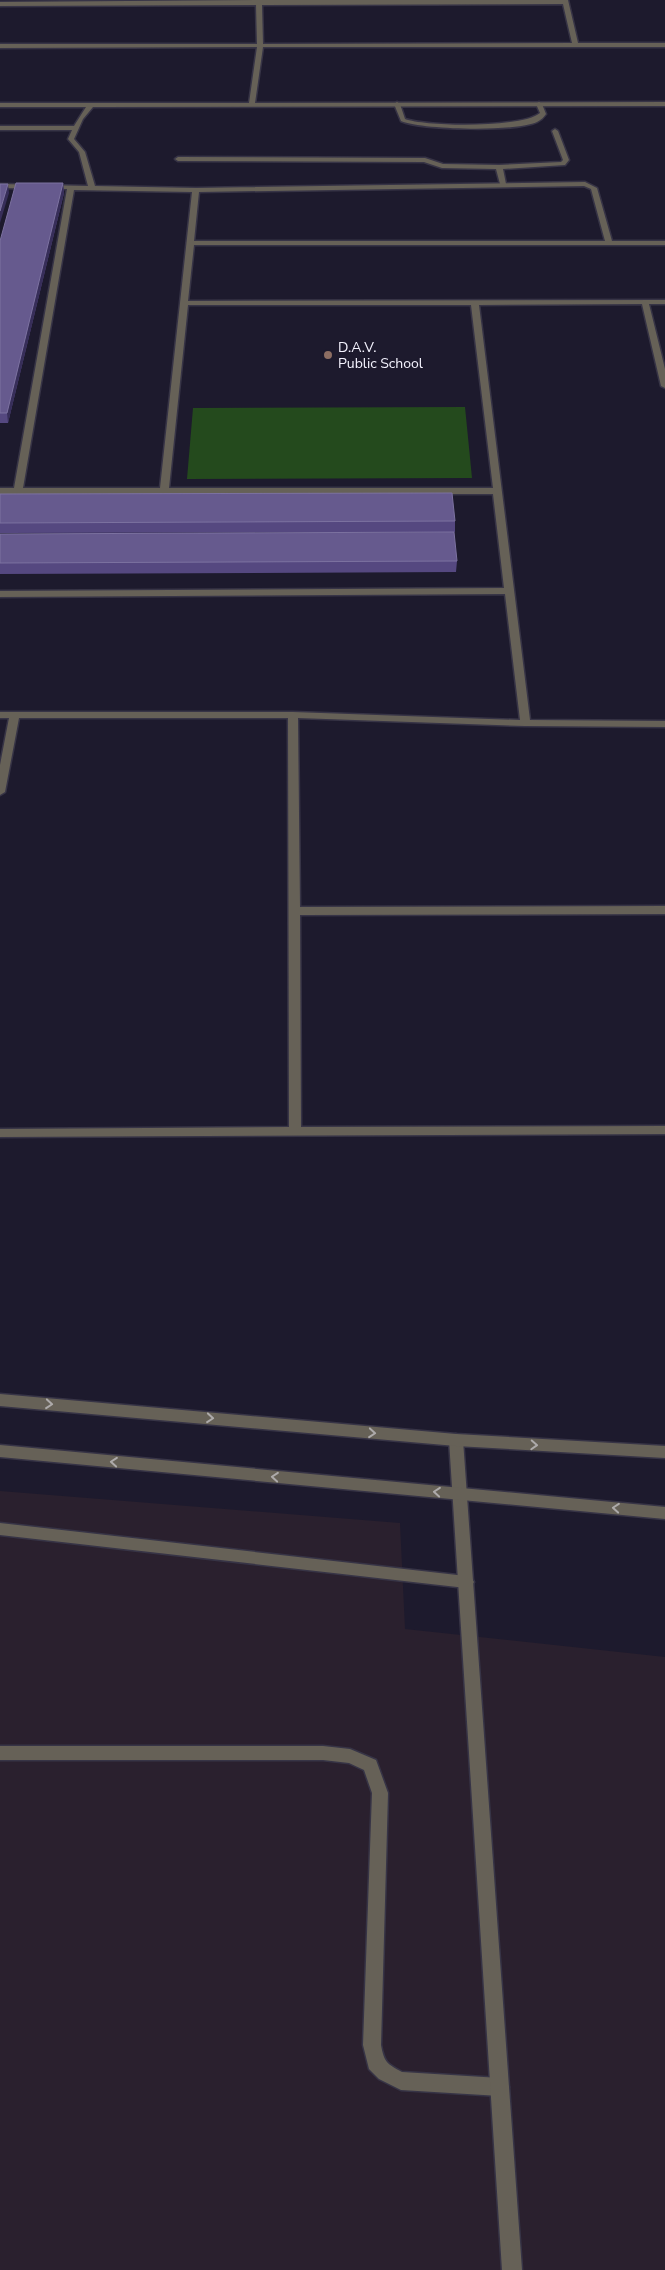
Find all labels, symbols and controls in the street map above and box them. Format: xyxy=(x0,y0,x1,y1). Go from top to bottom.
place label: D.A.V. Public School xyxy=(338,338,424,373)
marker: D.A.V. Public School xyxy=(322,349,334,361)
one-way arrow xyxy=(45,1398,53,1409)
one-way arrow xyxy=(207,1413,215,1424)
one-way arrow xyxy=(369,1427,377,1438)
one-way arrow xyxy=(531,1439,539,1450)
one-way arrow xyxy=(109,1457,117,1468)
one-way arrow xyxy=(271,1472,279,1483)
one-way arrow xyxy=(433,1487,441,1498)
one-way arrow xyxy=(612,1503,620,1514)

